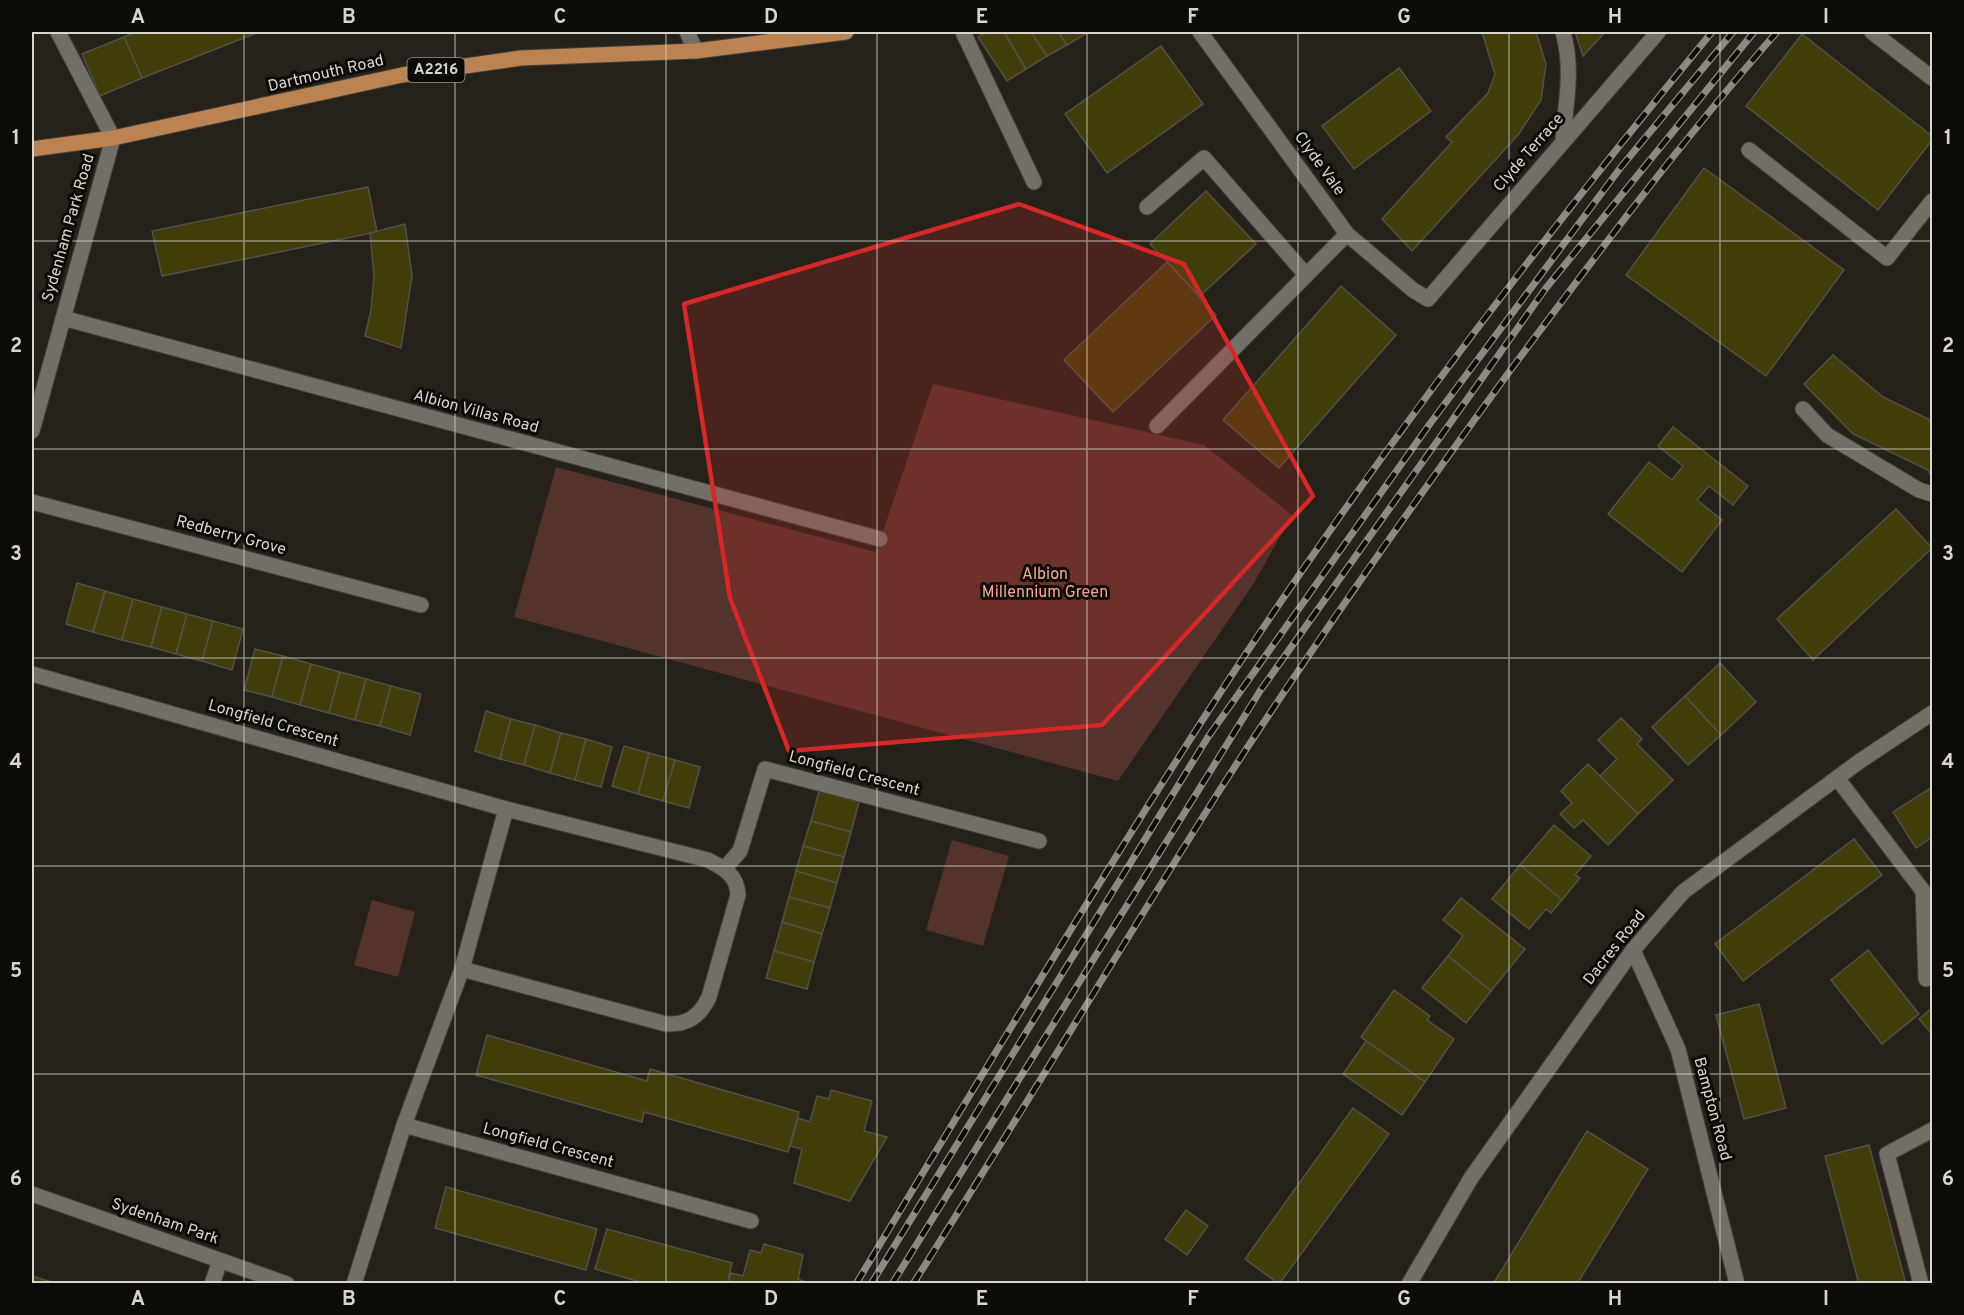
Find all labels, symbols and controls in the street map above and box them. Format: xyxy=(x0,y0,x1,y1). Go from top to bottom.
text: A xyxy=(131,5,145,31)
text: B xyxy=(342,5,356,31)
text: C xyxy=(554,5,566,31)
text: D xyxy=(764,5,778,31)
text: E xyxy=(976,5,988,31)
text: F xyxy=(1187,5,1199,31)
text: G xyxy=(1397,5,1411,31)
text: H xyxy=(1608,5,1622,31)
text: I xyxy=(1823,5,1829,31)
street label: Dartmouth Road xyxy=(266,51,386,97)
road number: A2216 xyxy=(408,58,464,82)
street label: Clyde Terrace xyxy=(1489,110,1569,196)
text: 1 xyxy=(12,126,20,152)
text: 1 xyxy=(1944,126,1952,152)
street label: Clyde Vale xyxy=(1289,128,1349,200)
street label: Sydenham Park Road xyxy=(38,152,100,304)
text: 2 xyxy=(10,334,22,360)
text: 2 xyxy=(1942,334,1954,360)
street label: Albion Villas Road xyxy=(411,386,541,438)
street label: Redberry Grove xyxy=(174,512,288,560)
text: 3 xyxy=(10,542,22,568)
text: 3 xyxy=(1942,542,1954,568)
park label: Albion Millennium Green xyxy=(982,565,1108,603)
street label: Longfield Crescent xyxy=(206,696,340,752)
street label: Longfield Crescent xyxy=(786,747,922,801)
text: 4 xyxy=(10,750,22,776)
text: 4 xyxy=(1942,750,1954,776)
street label: Dacres Road xyxy=(1579,906,1651,990)
text: 5 xyxy=(10,959,22,985)
text: 5 xyxy=(1942,959,1954,985)
street label: Bampton Road xyxy=(1689,1055,1735,1163)
street label: Longfield Crescent xyxy=(480,1119,616,1173)
text: 6 xyxy=(10,1167,22,1193)
text: 6 xyxy=(1942,1167,1954,1193)
street label: Sydenham Park xyxy=(109,1194,221,1250)
text: A xyxy=(131,1287,145,1313)
text: B xyxy=(342,1287,356,1313)
text: C xyxy=(554,1287,566,1313)
text: D xyxy=(764,1287,778,1313)
text: E xyxy=(976,1287,988,1313)
text: F xyxy=(1187,1287,1199,1313)
text: G xyxy=(1397,1287,1411,1313)
text: H xyxy=(1608,1287,1622,1313)
text: I xyxy=(1823,1287,1829,1313)

